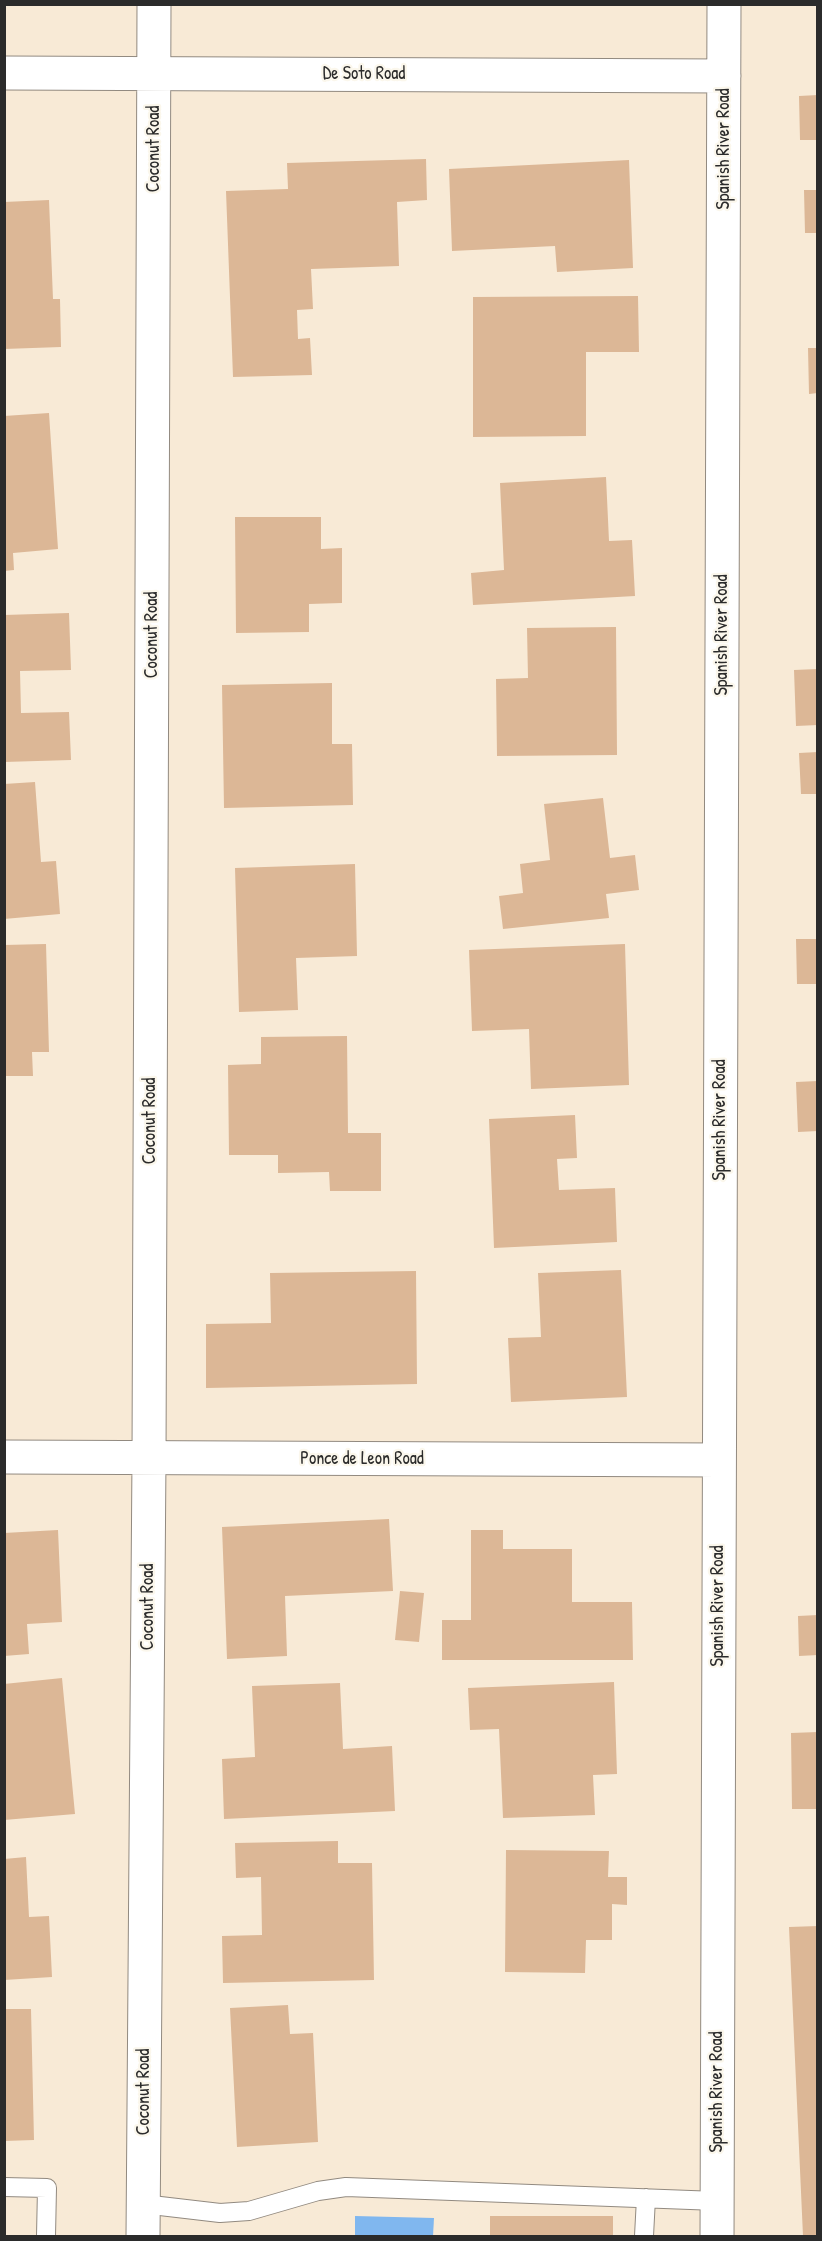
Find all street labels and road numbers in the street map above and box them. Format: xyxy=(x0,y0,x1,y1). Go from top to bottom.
street label: De Soto Road xyxy=(323,63,405,85)
street label: Spanish River Road xyxy=(713,89,735,209)
street label: Coconut Road xyxy=(143,106,165,192)
street label: Spanish River Road xyxy=(711,575,733,695)
street label: Coconut Road xyxy=(141,592,163,678)
street label: Spanish River Road xyxy=(709,1060,731,1180)
street label: Coconut Road xyxy=(139,1078,161,1164)
street label: Ponce de Leon Road xyxy=(300,1448,424,1470)
street label: Spanish River Road xyxy=(707,1546,729,1666)
street label: Coconut Road xyxy=(137,1564,159,1650)
street label: Spanish River Road xyxy=(706,2032,728,2152)
street label: Coconut Road xyxy=(133,2049,155,2135)

